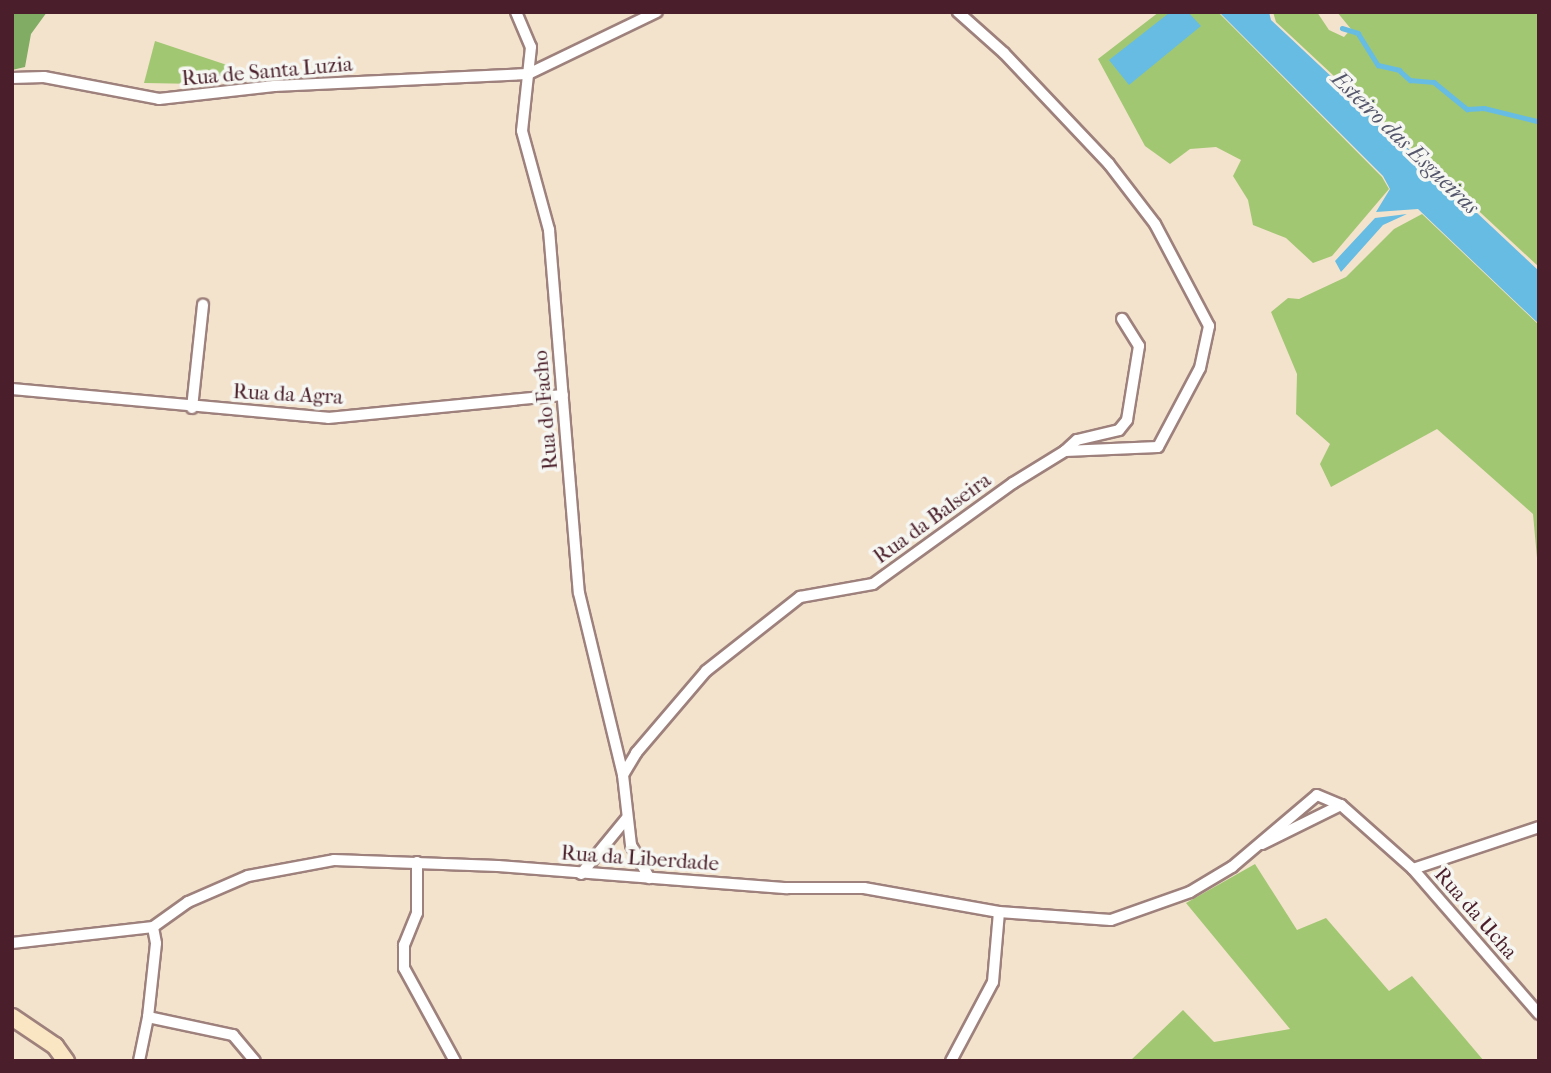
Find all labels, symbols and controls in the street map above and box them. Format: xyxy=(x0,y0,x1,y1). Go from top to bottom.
street label: Rua de Santa Luzia xyxy=(181,51,353,91)
water label: Esteiro das Esgueiras xyxy=(1325,65,1485,221)
street label: Rua do Facho xyxy=(527,349,563,471)
street label: Rua da Agra xyxy=(232,379,344,409)
street label: Rua da Balseira xyxy=(868,467,996,569)
street label: Rua da Liberdade xyxy=(560,840,720,876)
street label: Rua da Ucha xyxy=(1429,862,1523,964)

